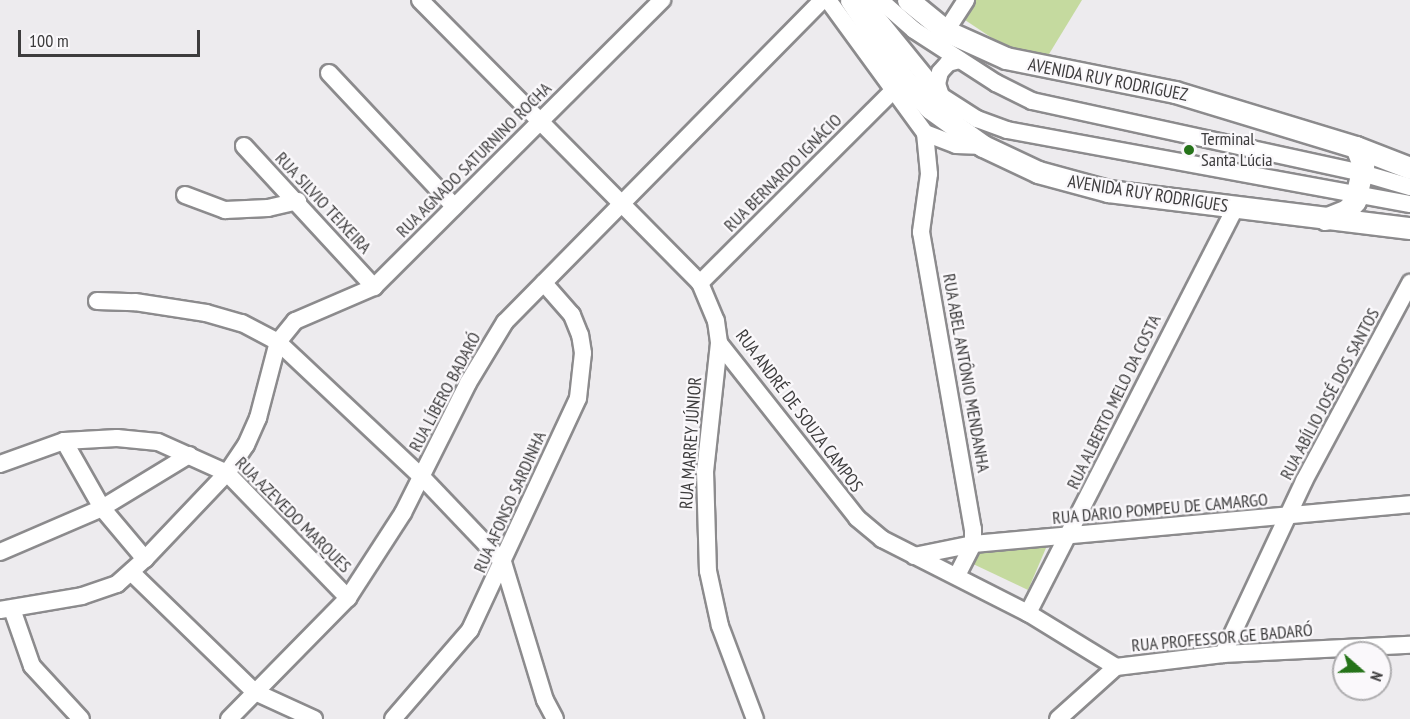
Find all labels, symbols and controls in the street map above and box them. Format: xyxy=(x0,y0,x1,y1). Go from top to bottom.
scale bar xyxy=(21,18,202,56)
text: 100 m xyxy=(29,29,69,52)
street label: AVENIDA RUY RODRIGUEZ xyxy=(1026,54,1190,106)
street label: RUA AGNADO SATURNINO ROCHA xyxy=(392,78,556,242)
street label: RUA BERNARDO IGNÁCIO xyxy=(719,109,847,237)
place label: Terminal Santa Lúcia xyxy=(1201,129,1273,172)
marker: Terminal Santa Lúcia xyxy=(1182,143,1196,157)
street label: RUA SILVIO TEIXEIRA xyxy=(270,147,376,259)
street label: AVENIDA RUY RODRIGUES xyxy=(1066,171,1230,217)
street label: RUA ABEL ANTÔNIO MENDANHA xyxy=(938,271,994,475)
street label: RUA ABÍLIO JOSÉ DOS SANTOS xyxy=(1275,304,1385,484)
street label: RUA ALBERTO MELO DA COSTA xyxy=(1062,310,1166,494)
street label: RUA ANDRÉ DE SOUZA CAMPOS xyxy=(730,325,868,497)
street label: RUA LÍBERO BADARÓ xyxy=(404,328,486,456)
street label: RUA MARREY JÚNIOR xyxy=(676,376,706,510)
street label: RUA AFONSO SARDINHA xyxy=(469,427,551,577)
street label: RUA AZEVEDO MARQUES xyxy=(230,452,356,578)
street label: RUA DARIO POMPEU DE CAMARGO xyxy=(1051,489,1269,529)
street label: RUA PROFESSOR GE BADARÓ xyxy=(1130,619,1314,657)
north arrow xyxy=(1332,641,1392,701)
text: N xyxy=(1366,669,1388,684)

